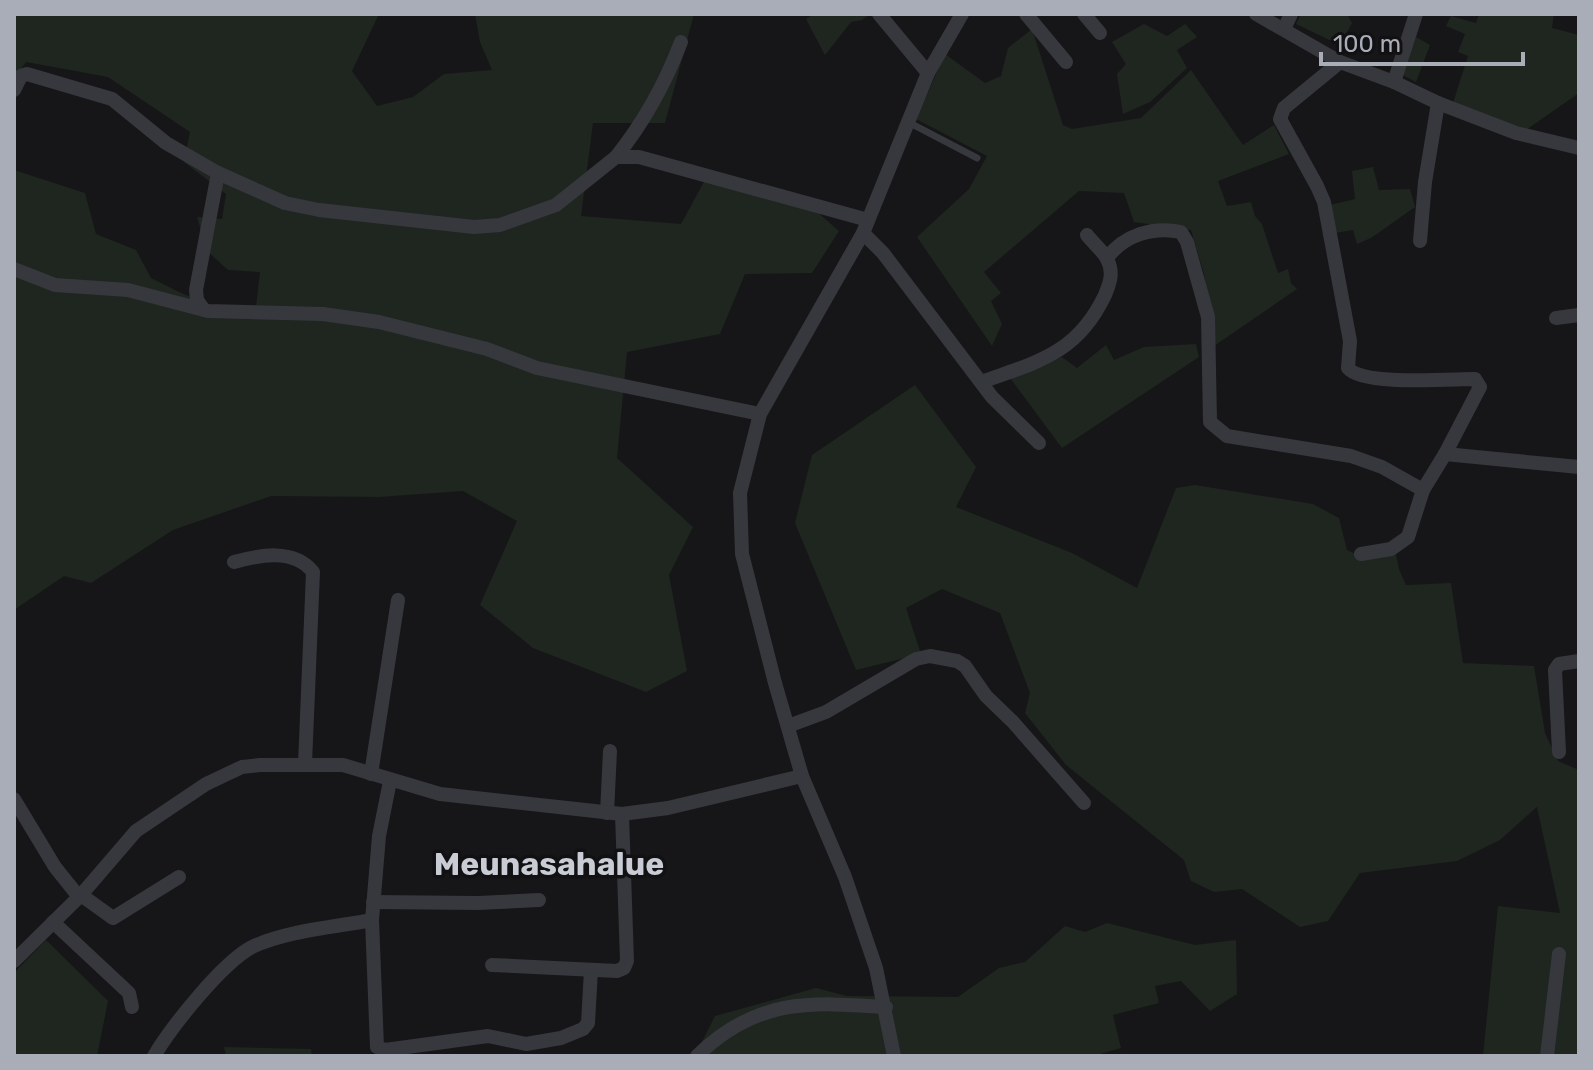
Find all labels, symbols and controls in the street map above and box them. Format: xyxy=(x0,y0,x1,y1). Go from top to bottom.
scale bar xyxy=(1321,16,1523,66)
text: 100 m xyxy=(1333,30,1401,58)
district label: Meunasahalue xyxy=(434,845,664,883)

